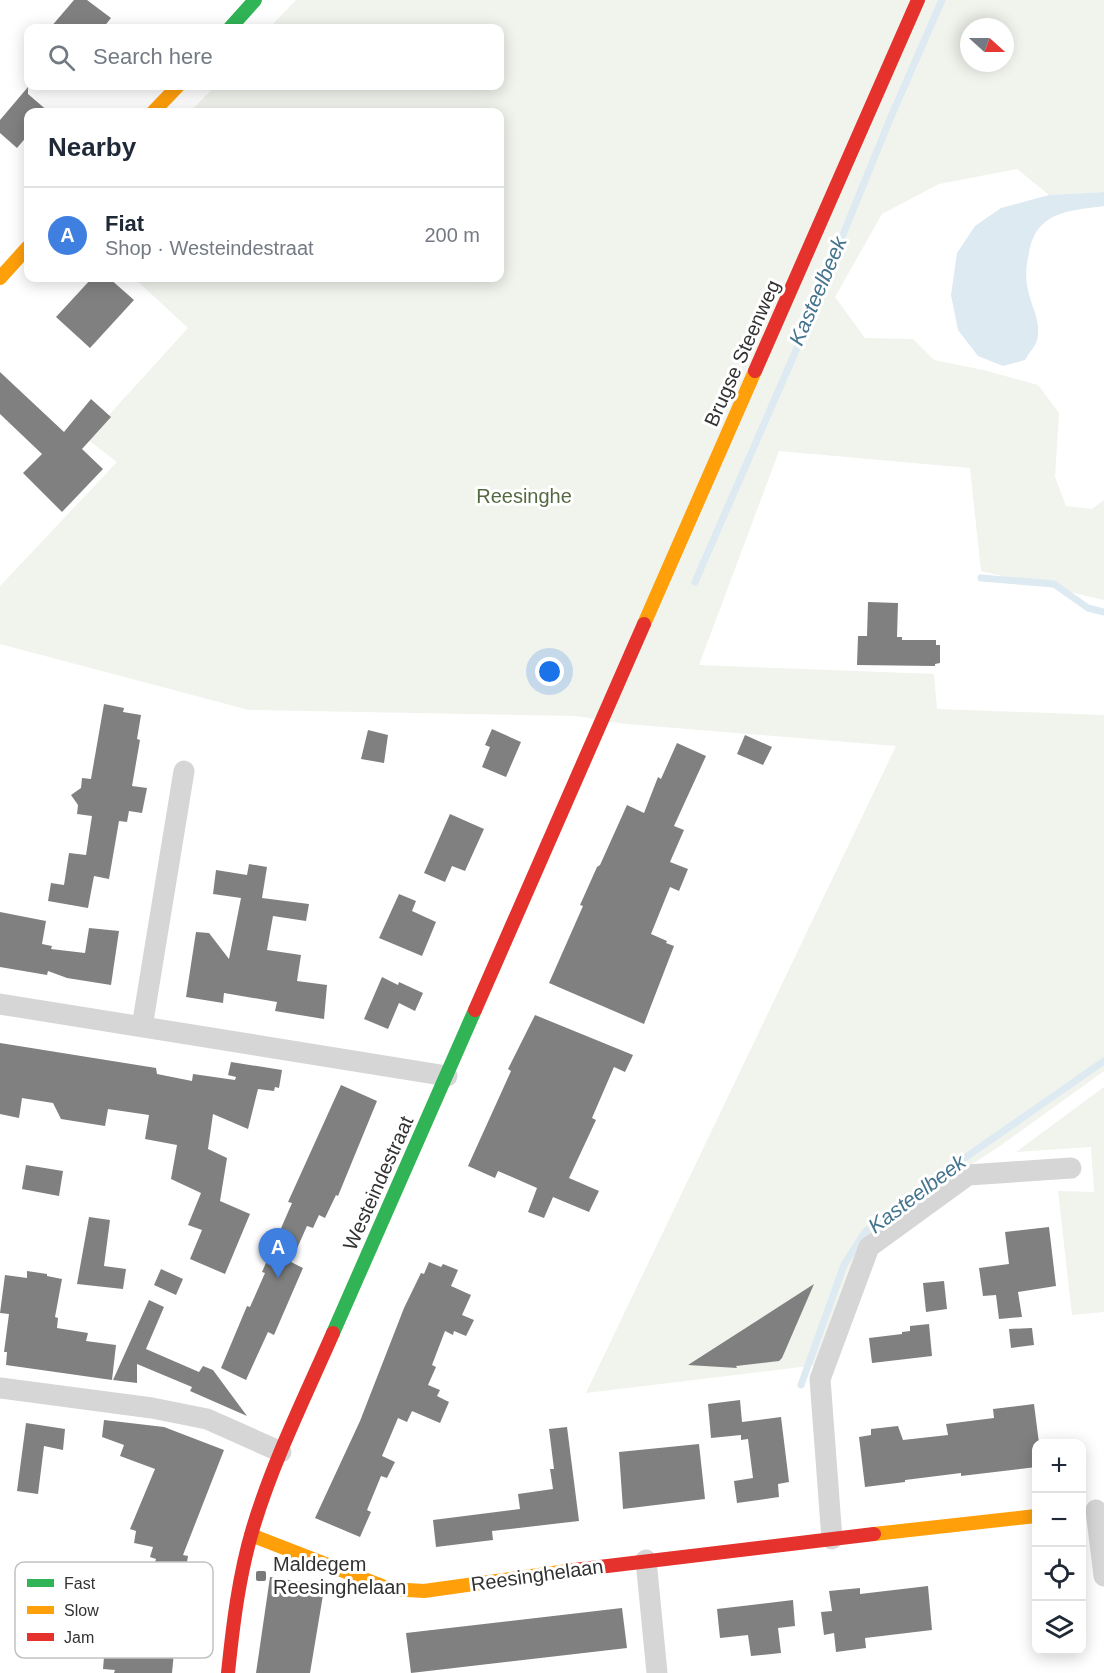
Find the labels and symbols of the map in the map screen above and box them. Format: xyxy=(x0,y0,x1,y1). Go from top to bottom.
north arrow xyxy=(960,18,1014,72)
water label: Kasteelbeek xyxy=(784,232,851,349)
street label: Brugse Steenweg xyxy=(700,276,784,430)
park label: Reesinghe xyxy=(476,485,572,507)
your location xyxy=(535,657,564,686)
street label: Westeindestraat xyxy=(339,1112,418,1253)
water label: Kasteelbeek xyxy=(864,1149,971,1238)
pin: A xyxy=(258,1228,298,1278)
place label: Maldegem Reesinghelaan xyxy=(273,1553,406,1598)
street label: Reesinghelaan xyxy=(469,1555,605,1595)
legend xyxy=(15,1562,213,1658)
marker: Maldegem Reesinghelaan xyxy=(254,1569,268,1583)
text: Fast xyxy=(64,1575,96,1592)
text: Slow xyxy=(64,1602,99,1619)
text: Jam xyxy=(64,1629,94,1646)

